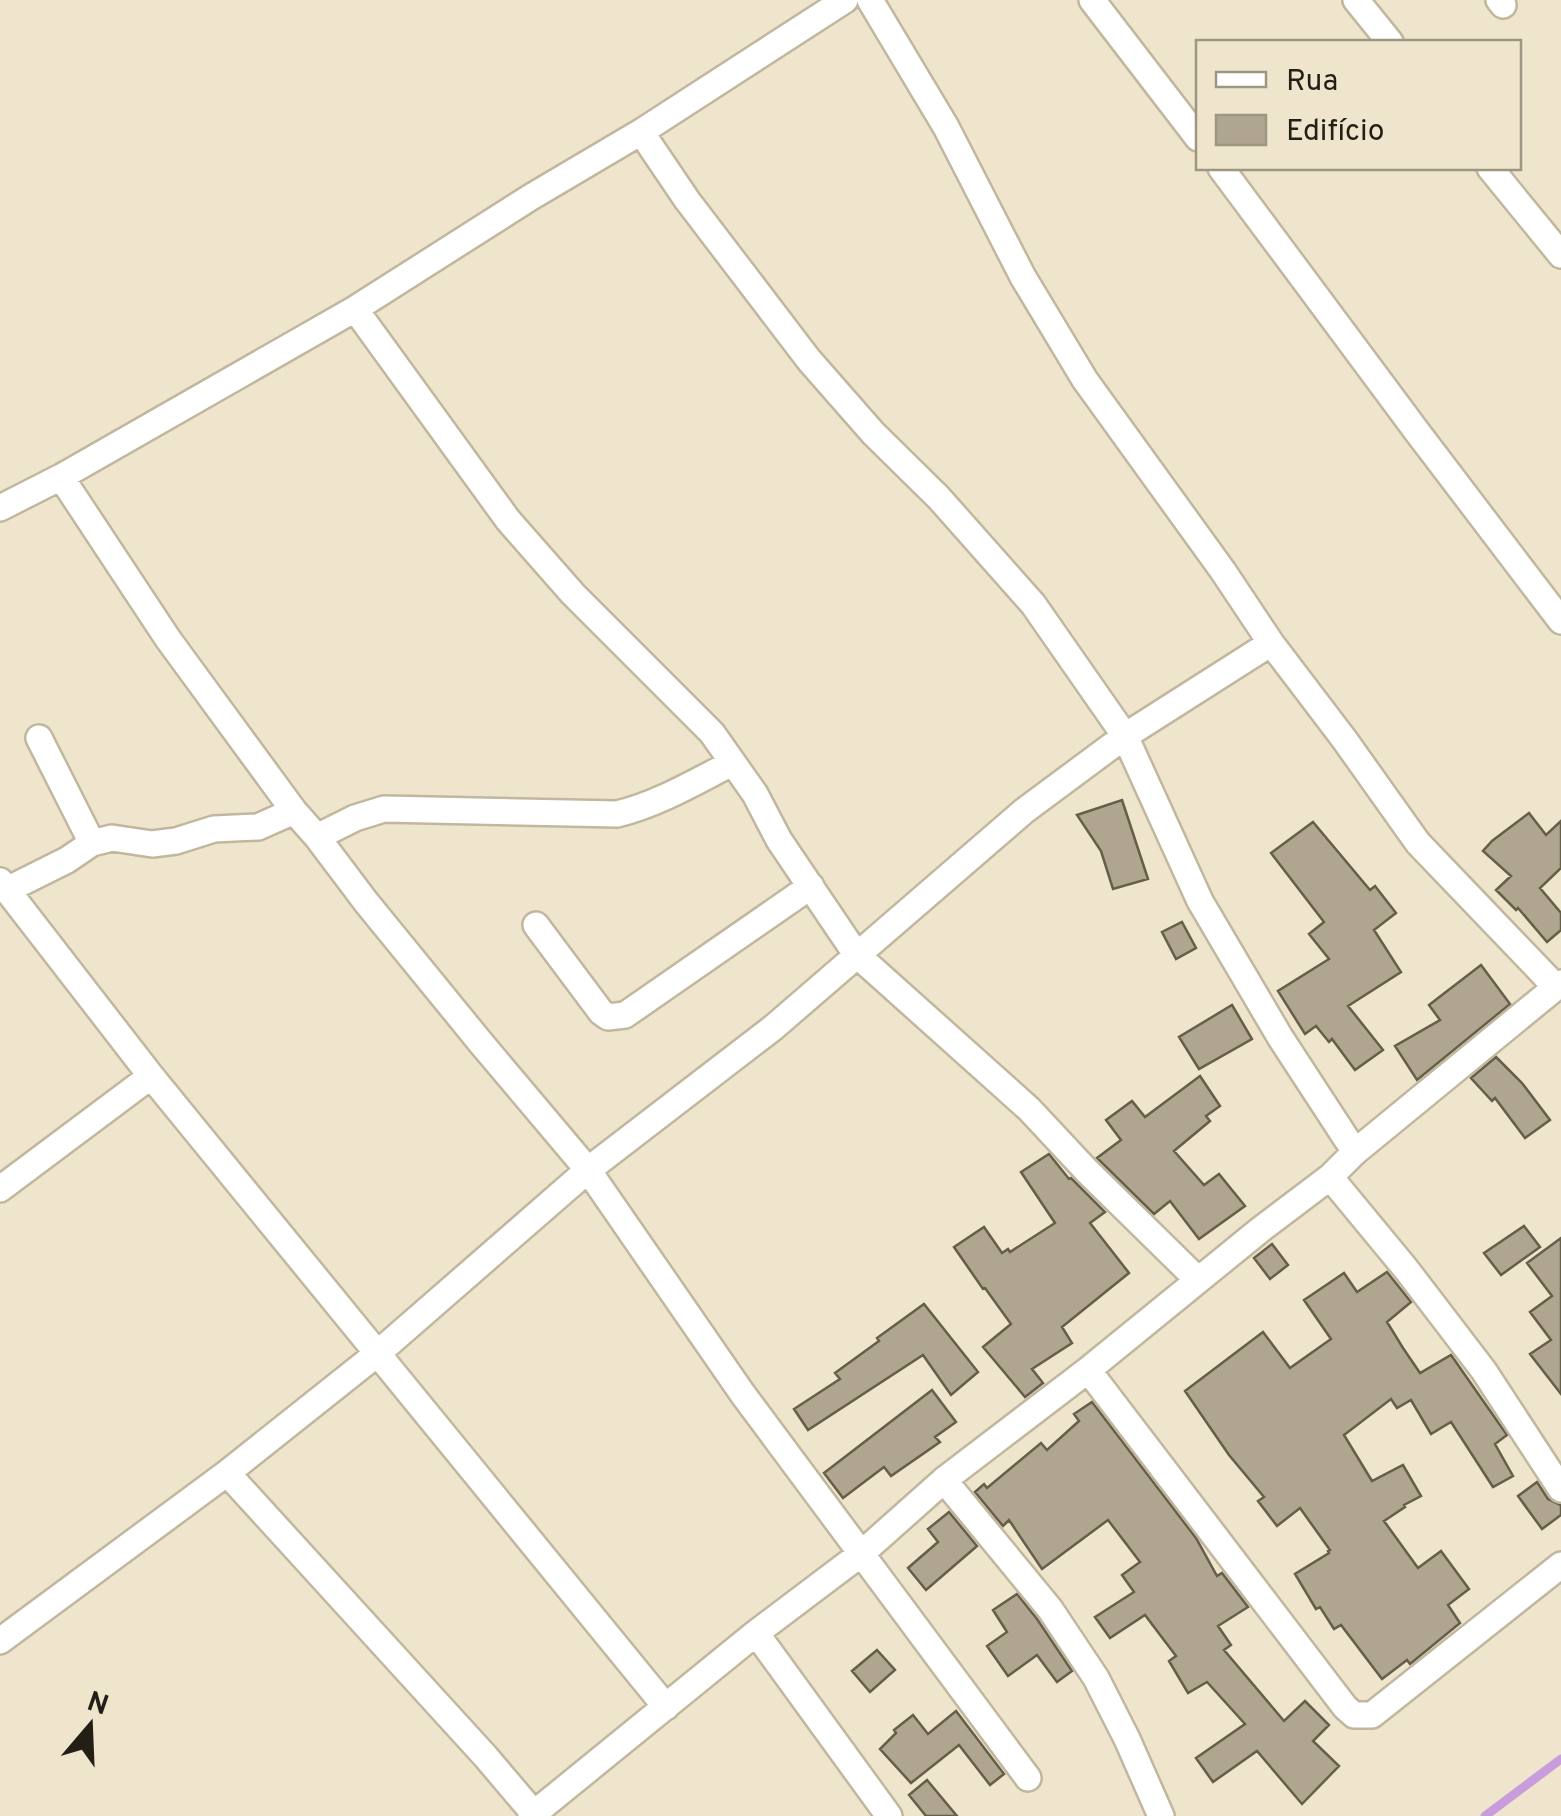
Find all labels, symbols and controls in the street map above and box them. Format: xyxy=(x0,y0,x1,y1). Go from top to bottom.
legend xyxy=(1196,40,1521,170)
text: Rua xyxy=(1286,64,1338,101)
text: Edifício xyxy=(1286,114,1384,151)
north arrow xyxy=(40,1676,140,1776)
text: N xyxy=(82,1685,113,1725)

